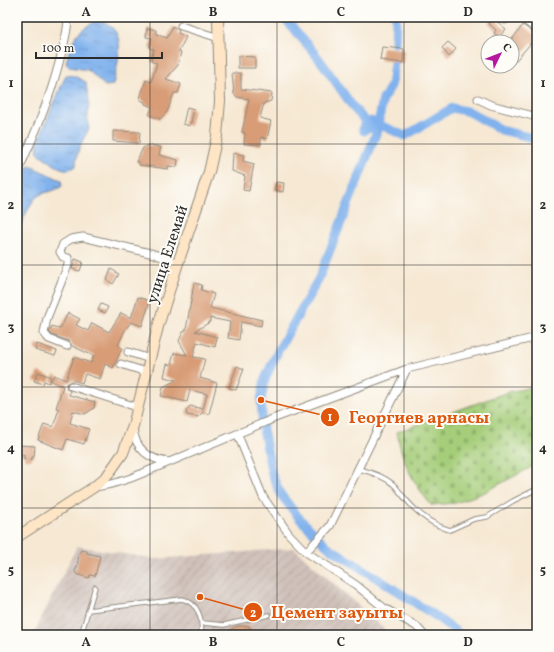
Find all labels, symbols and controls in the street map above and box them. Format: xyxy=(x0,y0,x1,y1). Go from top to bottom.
text: A xyxy=(81,4,91,22)
text: B xyxy=(209,4,218,22)
text: C xyxy=(337,4,345,22)
text: D xyxy=(463,4,473,22)
scale bar xyxy=(36,34,162,60)
north arrow xyxy=(480,34,520,74)
text: С xyxy=(498,40,514,56)
text: 100 m xyxy=(42,41,75,57)
text: 1 xyxy=(8,75,14,93)
text: 1 xyxy=(540,75,546,93)
text: 2 xyxy=(8,197,15,215)
text: 2 xyxy=(540,197,547,215)
street label: улица Елемай xyxy=(142,202,194,307)
text: 3 xyxy=(8,319,15,337)
text: 3 xyxy=(540,319,547,337)
callout: Георгиев арнасы xyxy=(320,403,497,432)
text: Георгиев арнасы xyxy=(349,407,489,430)
text: 1 xyxy=(328,410,333,426)
text: 4 xyxy=(7,440,15,458)
text: 4 xyxy=(539,440,547,458)
text: 5 xyxy=(8,562,14,580)
text: 5 xyxy=(540,562,546,580)
callout: Цемент зауыты xyxy=(243,598,411,627)
text: Цемент зауыты xyxy=(271,602,403,625)
text: 2 xyxy=(250,606,256,622)
text: A xyxy=(81,634,91,652)
text: B xyxy=(209,634,218,652)
text: C xyxy=(337,634,345,652)
text: D xyxy=(463,634,473,652)

